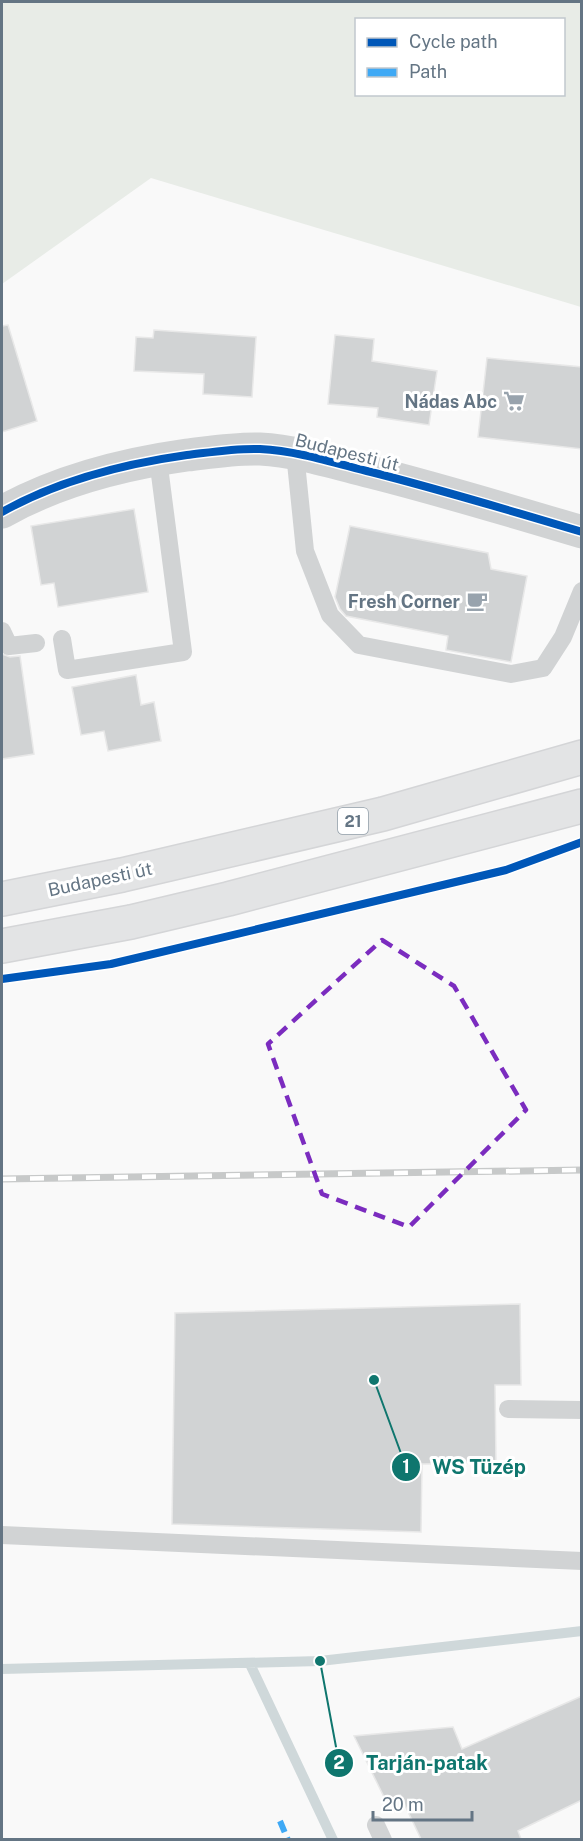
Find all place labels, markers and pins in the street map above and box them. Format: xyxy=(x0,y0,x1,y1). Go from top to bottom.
supermarket icon: Nádas Abc xyxy=(502,389,526,413)
place label: Nádas Abc xyxy=(404,391,497,412)
cafe icon: Fresh Corner xyxy=(465,589,489,613)
place label: Fresh Corner xyxy=(348,591,461,612)
callout: WS Tüzép xyxy=(391,1448,538,1486)
callout: Tarján-patak xyxy=(324,1744,500,1782)

